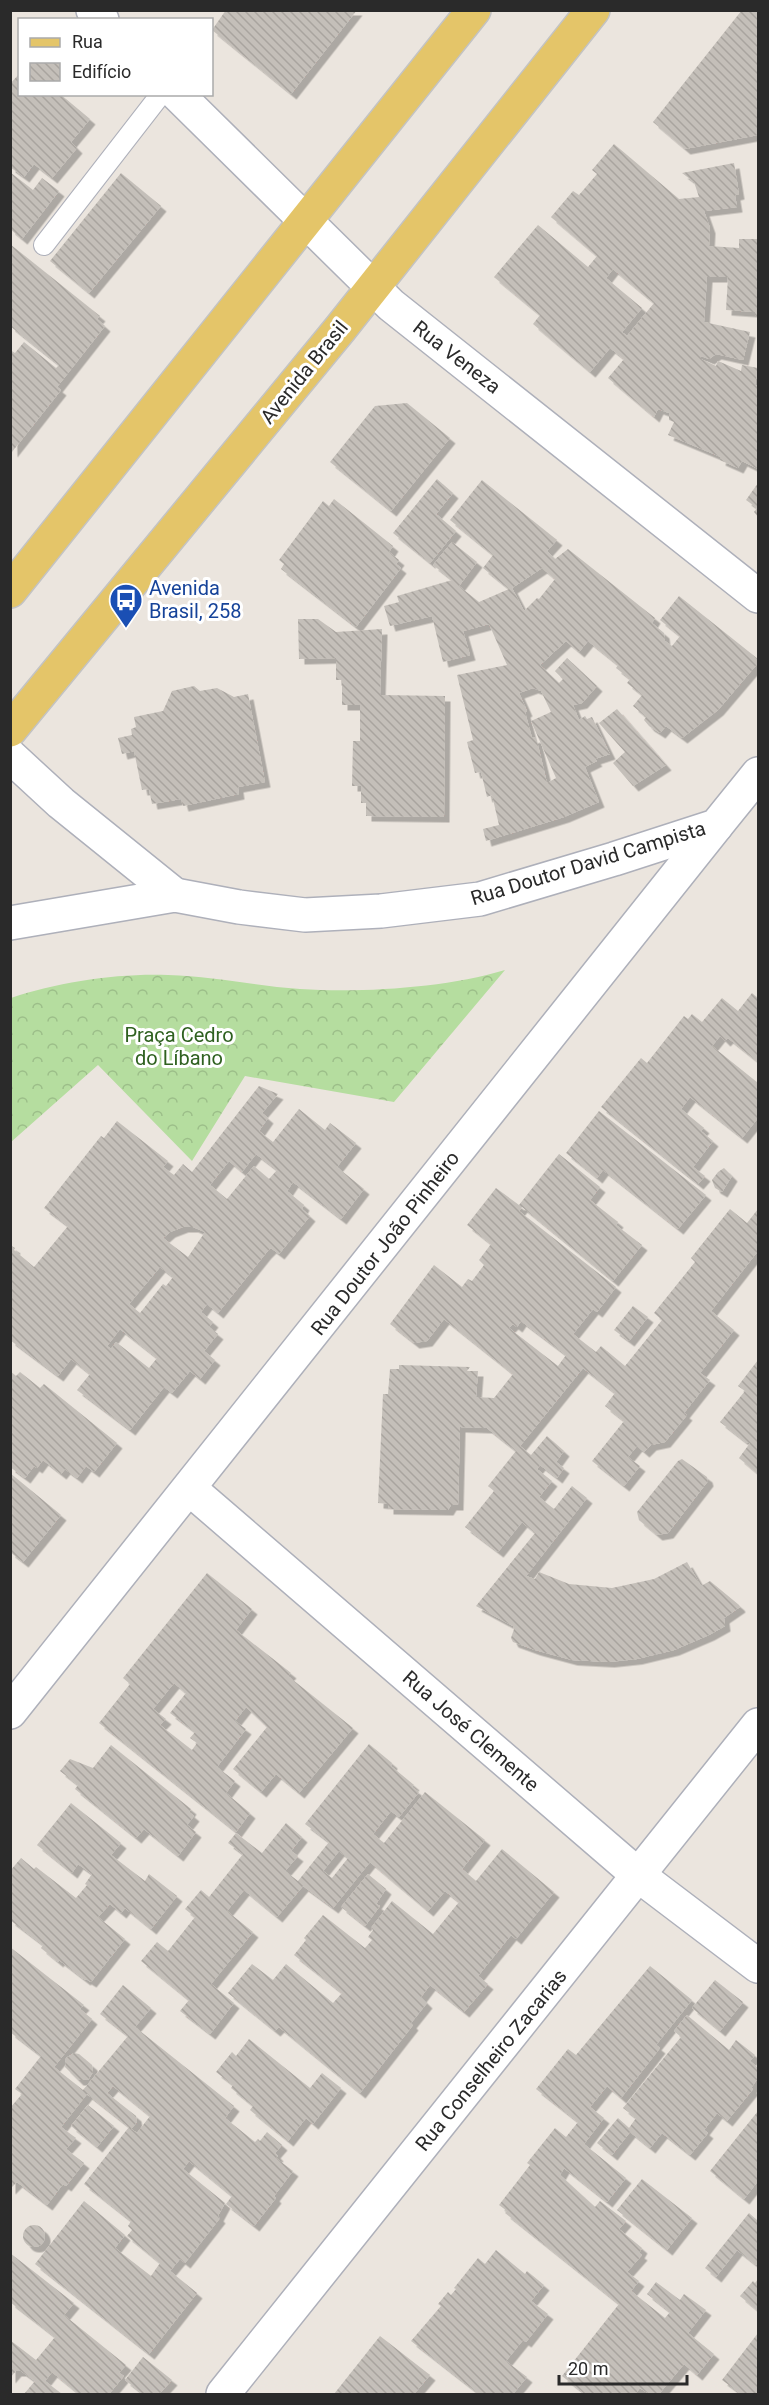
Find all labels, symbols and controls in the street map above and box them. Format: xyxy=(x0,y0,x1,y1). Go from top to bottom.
legend xyxy=(18,18,213,96)
text: Rua xyxy=(72,31,103,52)
text: Edifício xyxy=(72,61,131,82)
street label: Rua Veneza xyxy=(408,315,506,399)
street label: Avenida Brasil xyxy=(255,316,353,428)
place label: Avenida Brasil, 258 xyxy=(149,576,241,623)
bus stop icon: Avenida Brasil, 258 xyxy=(108,582,144,629)
street label: Rua Doutor David Campista xyxy=(468,816,708,910)
park label: Praça Cedro do Líbano xyxy=(124,1023,234,1070)
street label: Rua Doutor João Pinheiro xyxy=(306,1146,464,1340)
street label: Rua José Clemente xyxy=(398,1665,544,1797)
street label: Rua Conselheiro Zacarias xyxy=(410,1964,572,2156)
scale bar xyxy=(559,2348,686,2386)
text: 20 m xyxy=(568,2358,608,2379)

